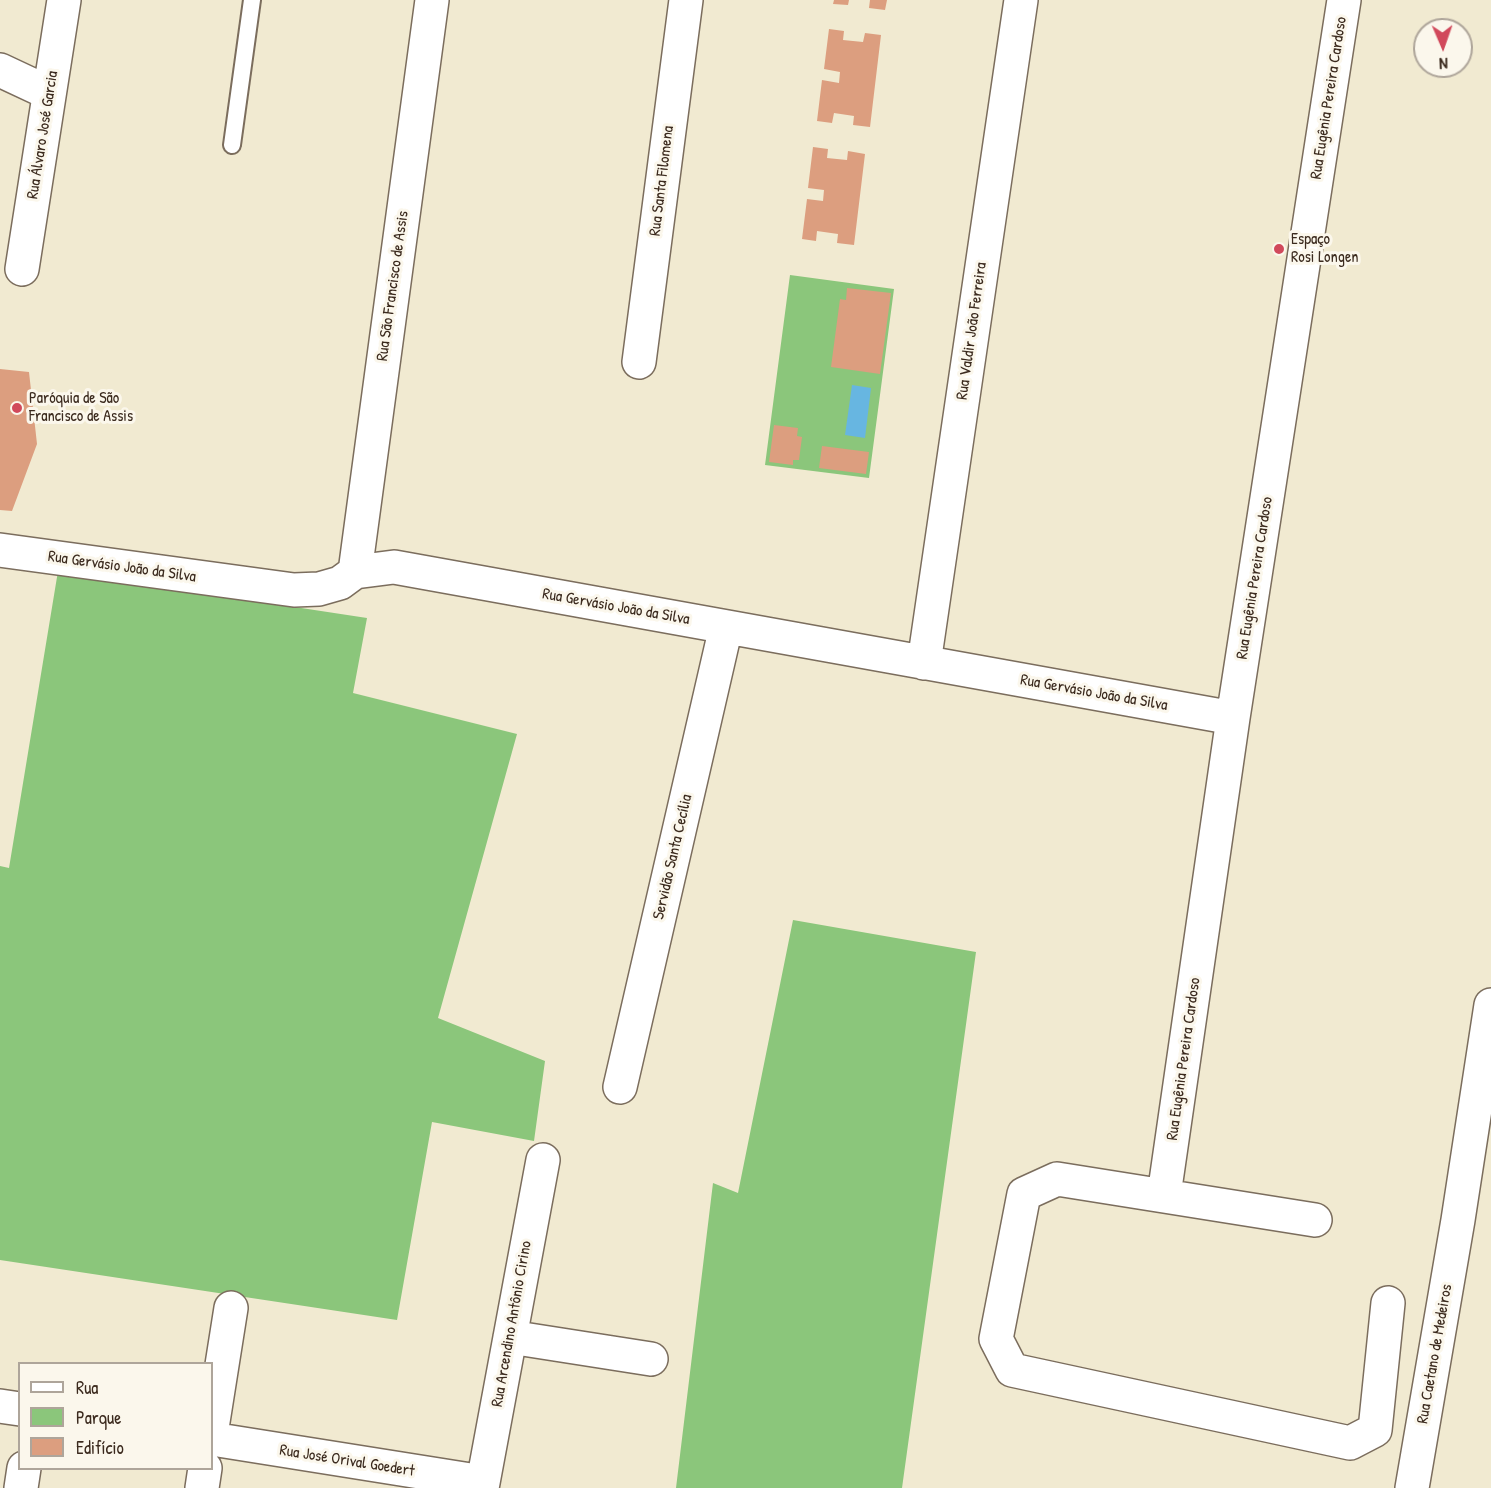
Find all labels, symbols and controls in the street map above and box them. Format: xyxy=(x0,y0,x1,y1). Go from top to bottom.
street label: Rua Eugênia Pereira Cardoso xyxy=(1307,15,1351,181)
north arrow xyxy=(1413,18,1473,78)
text: N xyxy=(1439,53,1448,75)
street label: Rua Álvaro José Garcia xyxy=(23,70,63,200)
street label: Rua Santa Filomena xyxy=(646,125,678,237)
street label: Rua São Francisco de Assis xyxy=(373,210,413,362)
place label: Espaço Rosi Longen xyxy=(1291,230,1358,268)
marker: Espaço Rosi Longen xyxy=(1272,242,1286,256)
street label: Rua Valdir João Ferreira xyxy=(953,261,991,401)
place label: Paróquia de São Francisco de Assis xyxy=(29,389,133,427)
marker: Paróquia de São Francisco de Assis xyxy=(10,401,24,415)
street label: Rua Eugênia Pereira Cardoso xyxy=(1233,495,1277,661)
street label: Rua Gervásio João da Silva xyxy=(47,547,197,587)
street label: Rua Gervásio João da Silva xyxy=(541,585,691,629)
street label: Rua Gervásio João da Silva xyxy=(1019,671,1169,715)
street label: Servidão Santa Cecília xyxy=(649,793,697,921)
street label: Rua Eugênia Pereira Cardoso xyxy=(1163,976,1205,1142)
street label: Rua Arcendino Antônio Cirino xyxy=(488,1239,536,1409)
street label: Rua Caetano de Medeiros xyxy=(1413,1283,1457,1425)
legend xyxy=(18,1362,213,1470)
text: Rua xyxy=(76,1375,98,1400)
text: Parque xyxy=(76,1405,121,1430)
text: Edifício xyxy=(76,1435,124,1460)
street label: Rua José Orival Goedert xyxy=(278,1441,416,1481)

